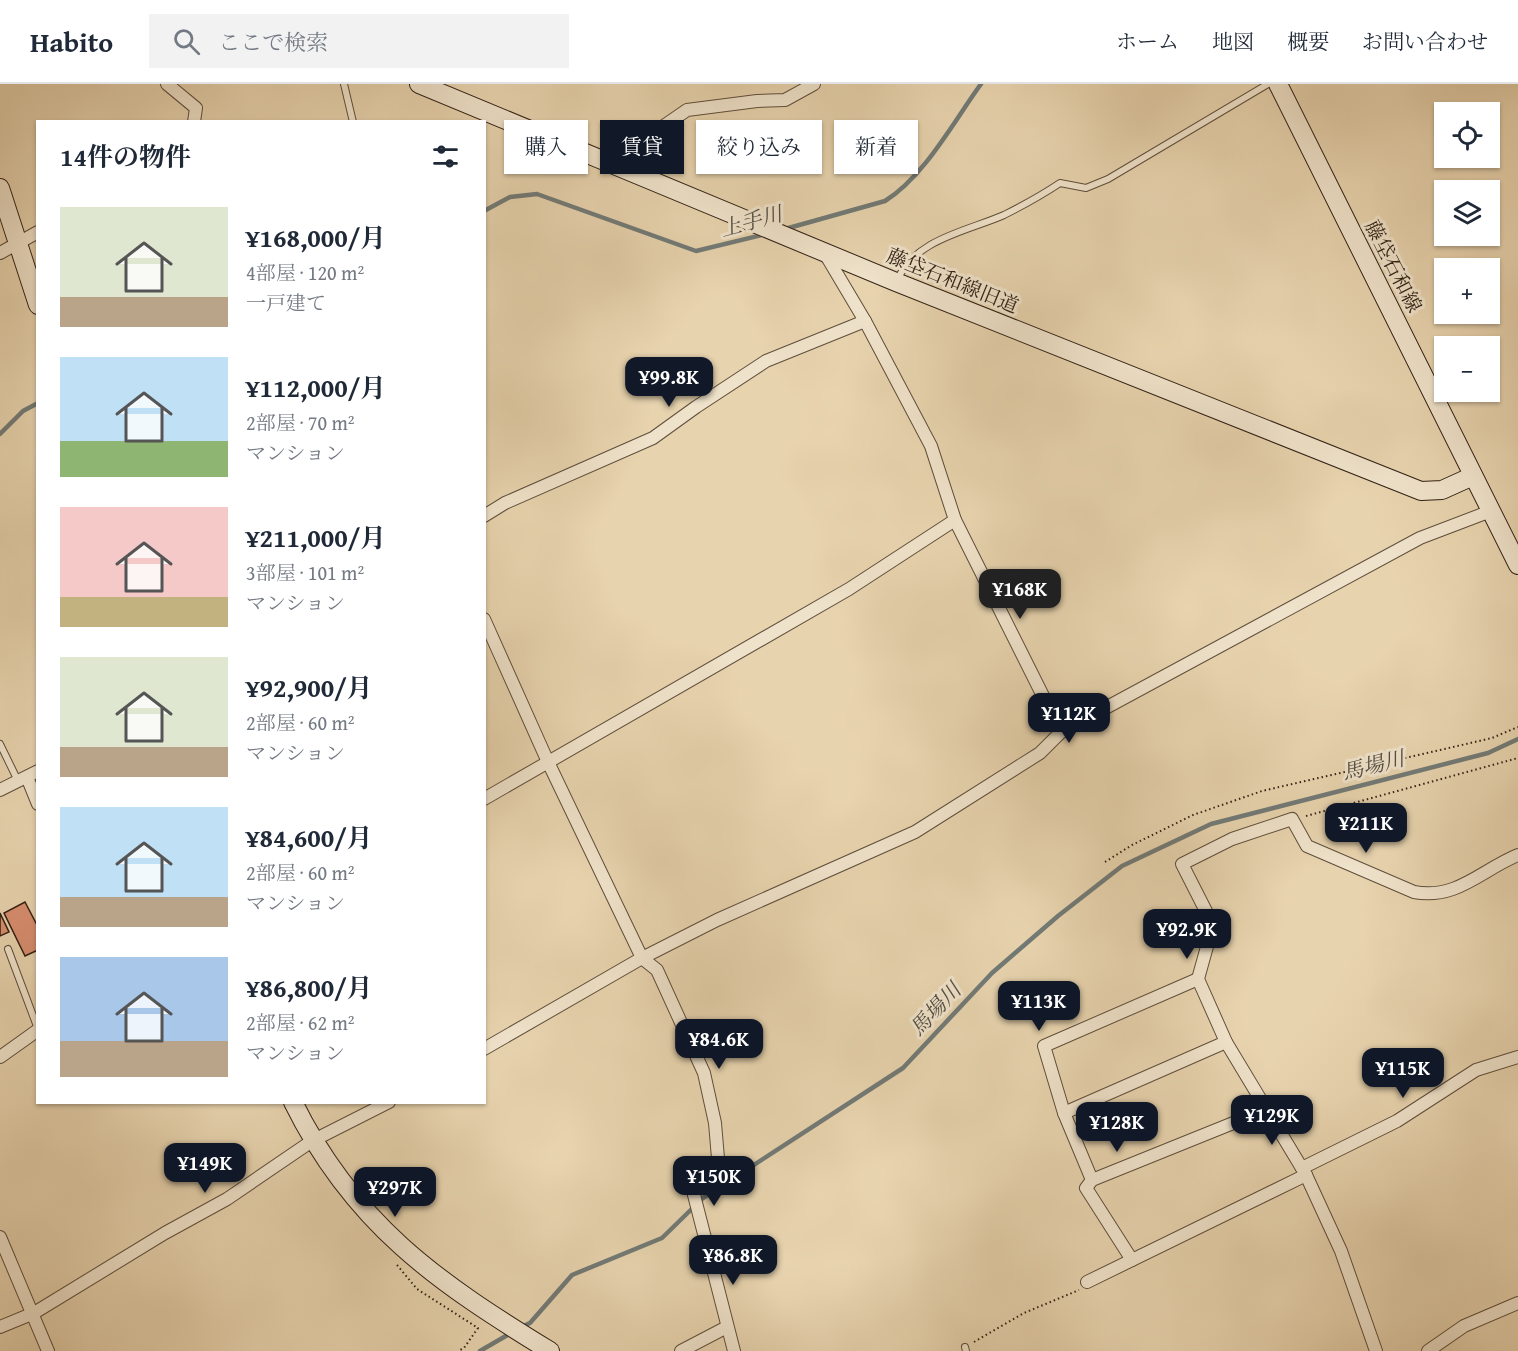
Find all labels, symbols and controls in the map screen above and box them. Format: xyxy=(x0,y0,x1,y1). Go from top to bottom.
search box xyxy=(149,14,569,68)
text: Habito xyxy=(30,21,113,62)
icon: search xyxy=(170,25,203,58)
text: ここで検索 xyxy=(218,26,328,58)
text: ホーム xyxy=(1116,26,1179,57)
text: 地図 xyxy=(1212,26,1254,57)
text: 概要 xyxy=(1287,26,1329,57)
text: お問い合わせ xyxy=(1362,26,1488,57)
map controls xyxy=(1434,102,1500,402)
button: locate xyxy=(1434,102,1500,168)
chip: 購入 xyxy=(504,120,588,174)
chip: 賃貸 xyxy=(600,120,684,174)
chip: 絞り込み xyxy=(696,120,822,174)
chip: 新着 xyxy=(834,120,918,174)
text: 14件の物件 xyxy=(60,137,191,176)
icon: filters xyxy=(429,140,462,173)
button: layers xyxy=(1434,180,1500,246)
water label: 上手川 xyxy=(717,197,787,244)
street label: 藤垈石和線 xyxy=(1358,215,1430,317)
text: ¥168,000/月 xyxy=(246,218,386,257)
icon: home xyxy=(108,231,180,303)
street label: 藤垈石和線旧道 xyxy=(883,240,1023,320)
text: 4部屋 · 120 m² xyxy=(246,258,364,287)
button: + xyxy=(1434,258,1500,324)
text: 一戸建て xyxy=(246,288,326,317)
button: − xyxy=(1434,336,1500,402)
pin: ¥99.8K xyxy=(620,357,718,408)
text: ¥99.8K xyxy=(639,362,699,391)
text: ¥112,000/月 xyxy=(246,368,386,407)
icon: home xyxy=(108,381,180,453)
text: 2部屋 · 70 m² xyxy=(246,408,355,437)
text: マンション xyxy=(246,438,345,467)
text: ¥211,000/月 xyxy=(246,518,386,557)
icon: home xyxy=(108,531,180,603)
text: 3部屋 · 101 m² xyxy=(246,558,364,587)
pin: ¥168K xyxy=(978,569,1062,620)
text: ¥168K xyxy=(993,574,1047,603)
text: マンション xyxy=(246,588,345,617)
text: ¥92,900/月 xyxy=(246,668,373,707)
icon: home xyxy=(108,681,180,753)
pin: ¥112K xyxy=(1027,693,1111,744)
text: ¥112K xyxy=(1042,698,1096,727)
text: 2部屋 · 60 m² xyxy=(246,708,355,737)
text: マンション xyxy=(246,738,345,767)
water label: 馬場川 xyxy=(1339,742,1409,788)
pin: ¥211K xyxy=(1324,803,1408,854)
text: ¥211K xyxy=(1339,808,1393,837)
text: ¥84,600/月 xyxy=(246,818,373,857)
icon: home xyxy=(108,831,180,903)
text: 2部屋 · 60 m² xyxy=(246,858,355,887)
text: マンション xyxy=(246,888,345,917)
pin: ¥92.9K xyxy=(1138,909,1236,960)
text: ¥92.9K xyxy=(1157,914,1217,943)
text: ¥86,800/月 xyxy=(246,968,373,1007)
water label: 馬場川 xyxy=(902,974,969,1043)
icon: home xyxy=(108,981,180,1053)
pin: ¥113K xyxy=(997,981,1081,1032)
text: ¥113K xyxy=(1012,986,1066,1015)
text: 2部屋 · 62 m² xyxy=(246,1008,355,1037)
pin: ¥84.6K xyxy=(670,1019,768,1070)
text: ¥84.6K xyxy=(689,1024,749,1053)
text: マンション xyxy=(246,1038,345,1067)
pin: ¥115K xyxy=(1361,1048,1445,1099)
text: ¥115K xyxy=(1376,1053,1430,1082)
pin: ¥129K xyxy=(1230,1095,1314,1146)
text: ¥129K xyxy=(1245,1100,1299,1129)
pin: ¥128K xyxy=(1075,1102,1159,1153)
text: ¥128K xyxy=(1090,1107,1144,1136)
pin: ¥149K xyxy=(163,1143,247,1194)
text: ¥149K xyxy=(178,1148,232,1177)
pin: ¥150K xyxy=(672,1156,756,1207)
text: ¥150K xyxy=(687,1161,741,1190)
pin: ¥297K xyxy=(353,1167,437,1218)
text: ¥297K xyxy=(368,1172,422,1201)
pin: ¥86.8K xyxy=(684,1235,782,1286)
text: ¥86.8K xyxy=(703,1240,763,1269)

